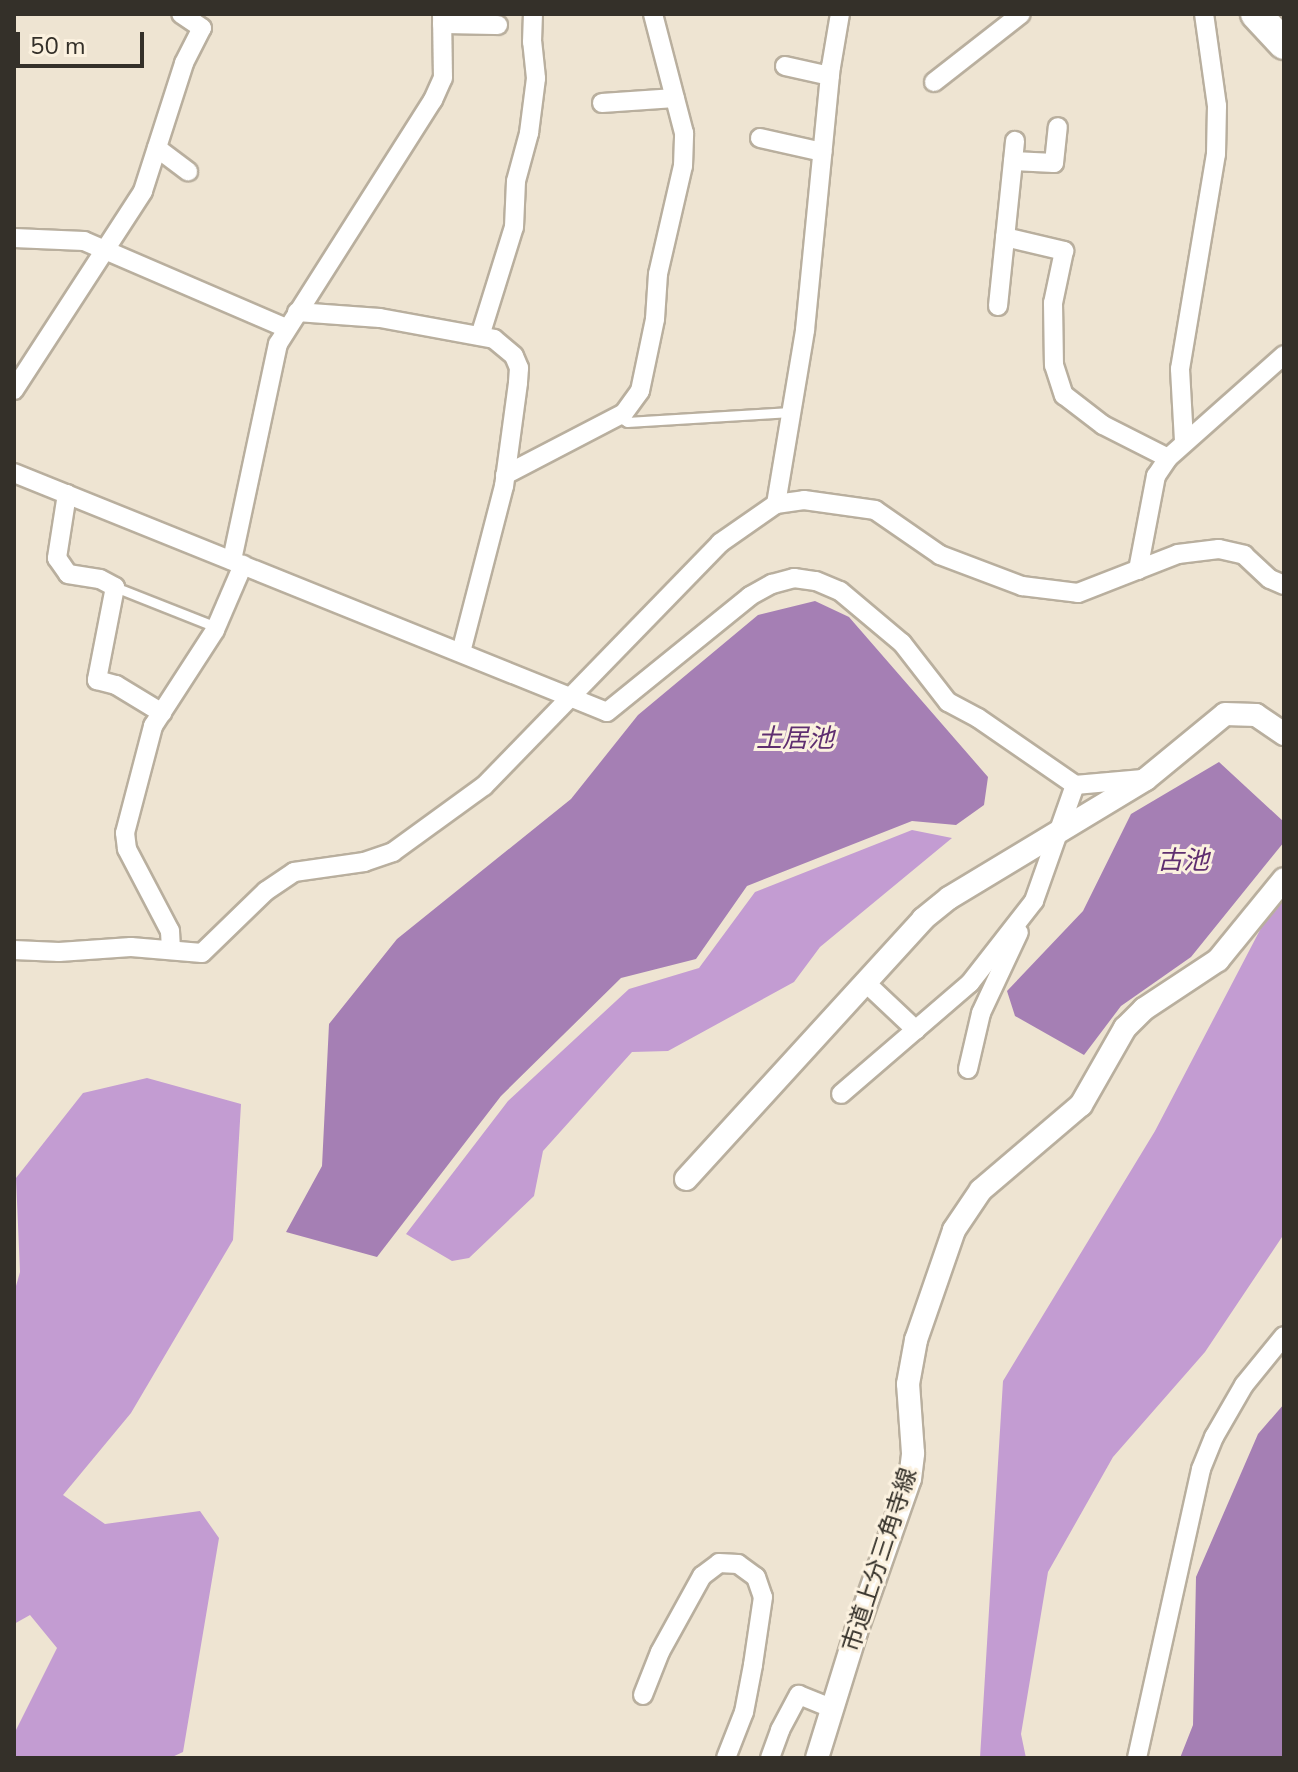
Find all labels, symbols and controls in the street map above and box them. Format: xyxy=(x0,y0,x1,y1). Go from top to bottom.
scale bar xyxy=(20,16,148,66)
text: 50 m xyxy=(30,30,86,62)
water label: 土居池 xyxy=(756,723,834,755)
water label: 古池 xyxy=(1157,845,1209,877)
street label: 市道上分三角寺線 xyxy=(837,1464,923,1656)

